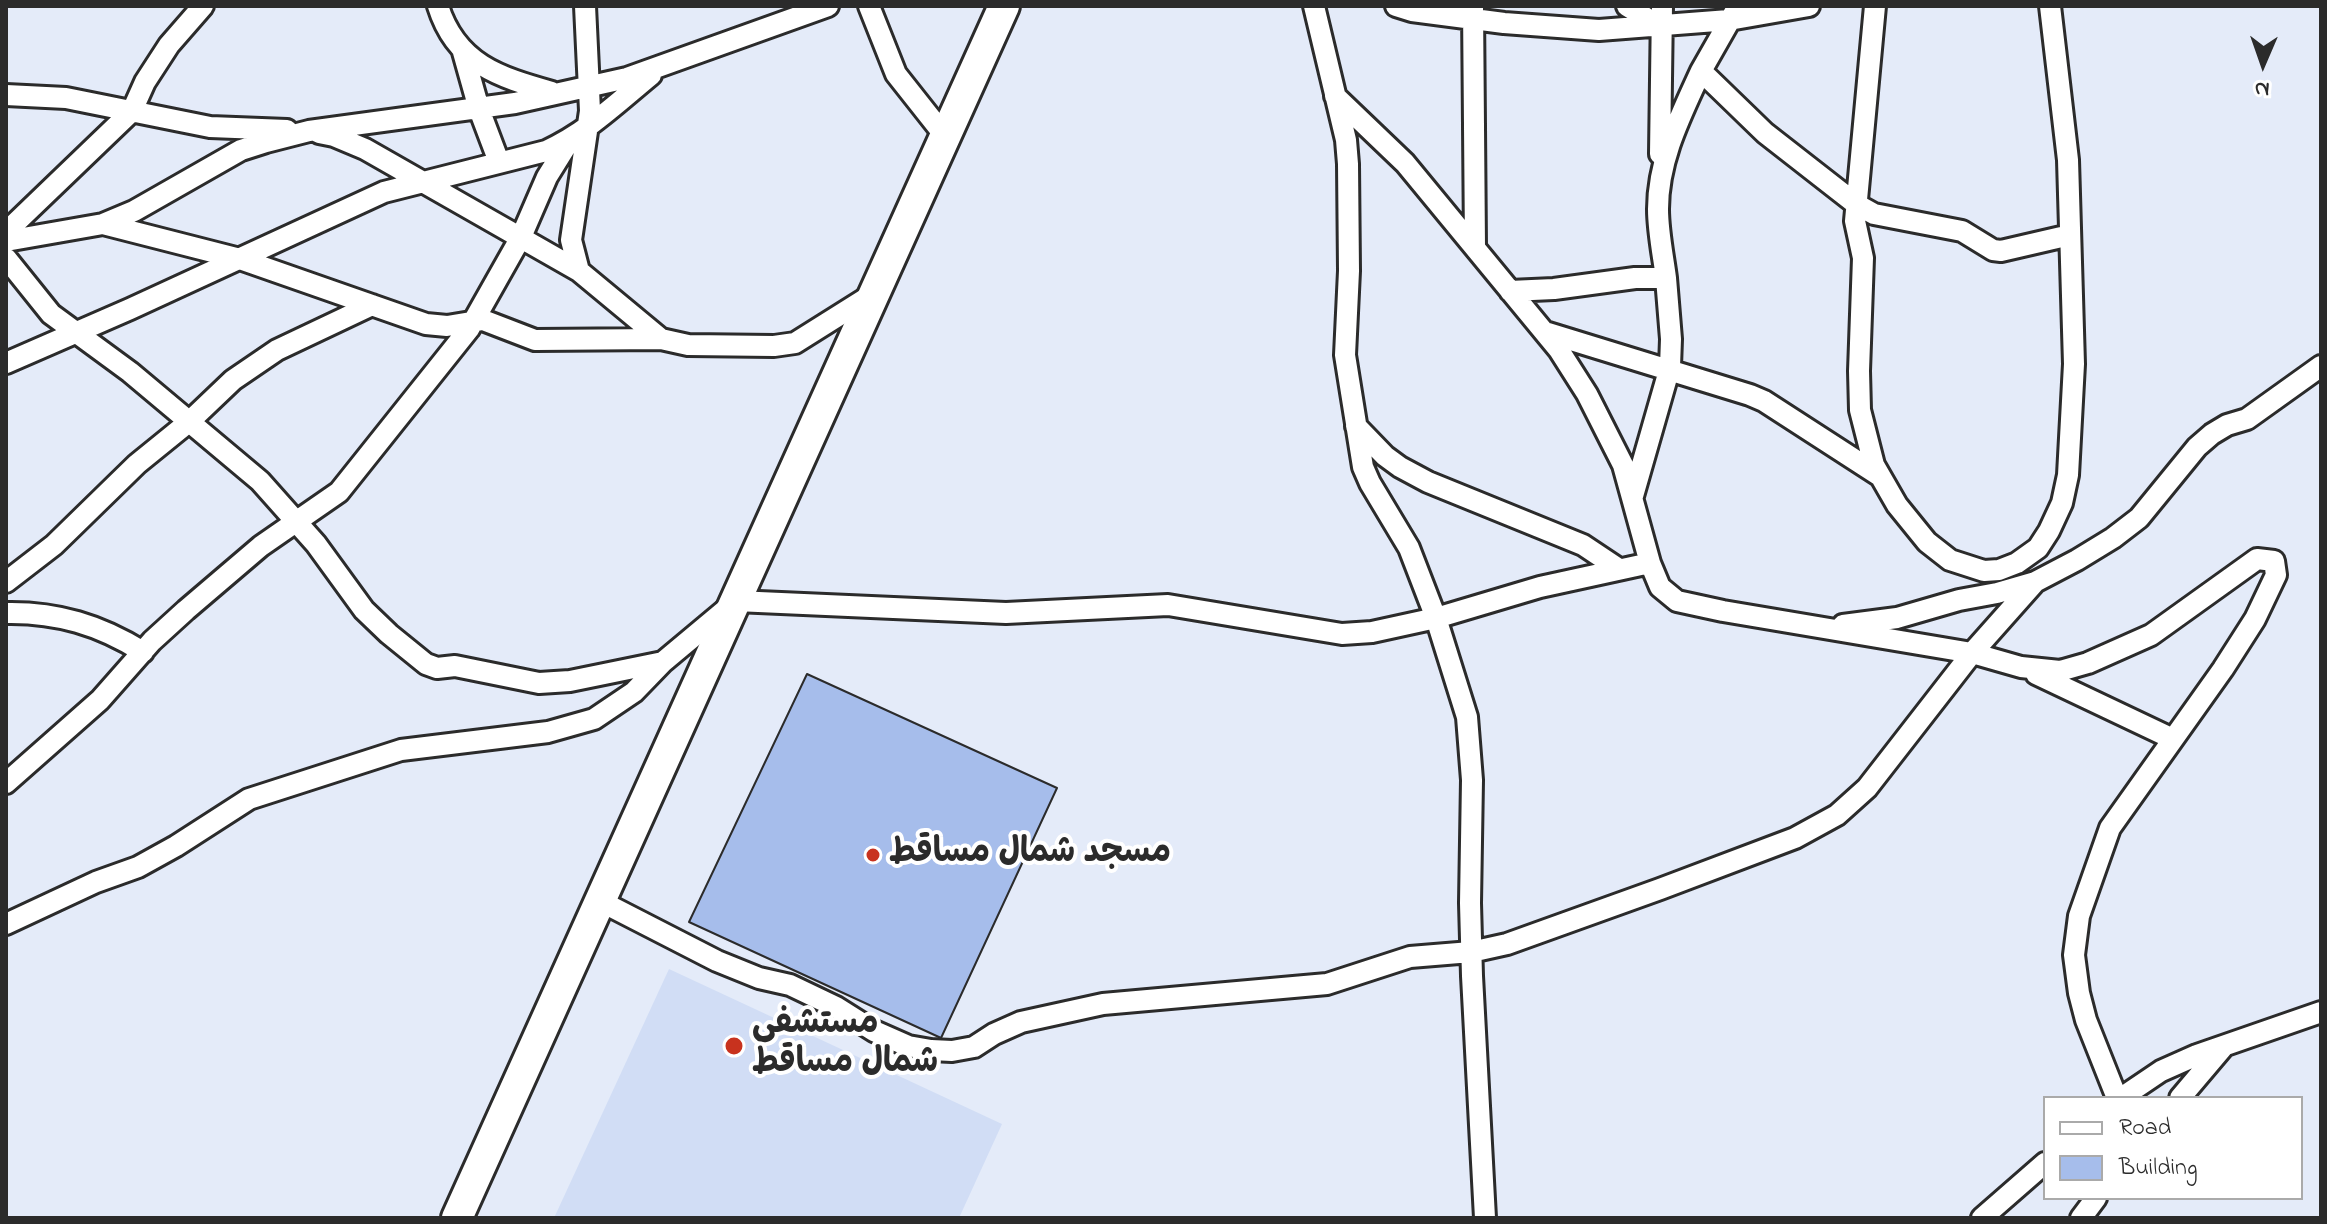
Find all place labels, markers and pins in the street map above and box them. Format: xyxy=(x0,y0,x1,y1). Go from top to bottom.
place label: مسجد شمال مساقط xyxy=(889,835,1171,875)
marker: مسجد شمال مساقط xyxy=(864,846,882,864)
place label: مستشفى شمال مساقط xyxy=(752,1006,938,1086)
marker: مستشفى شمال مساقط xyxy=(723,1035,745,1057)

